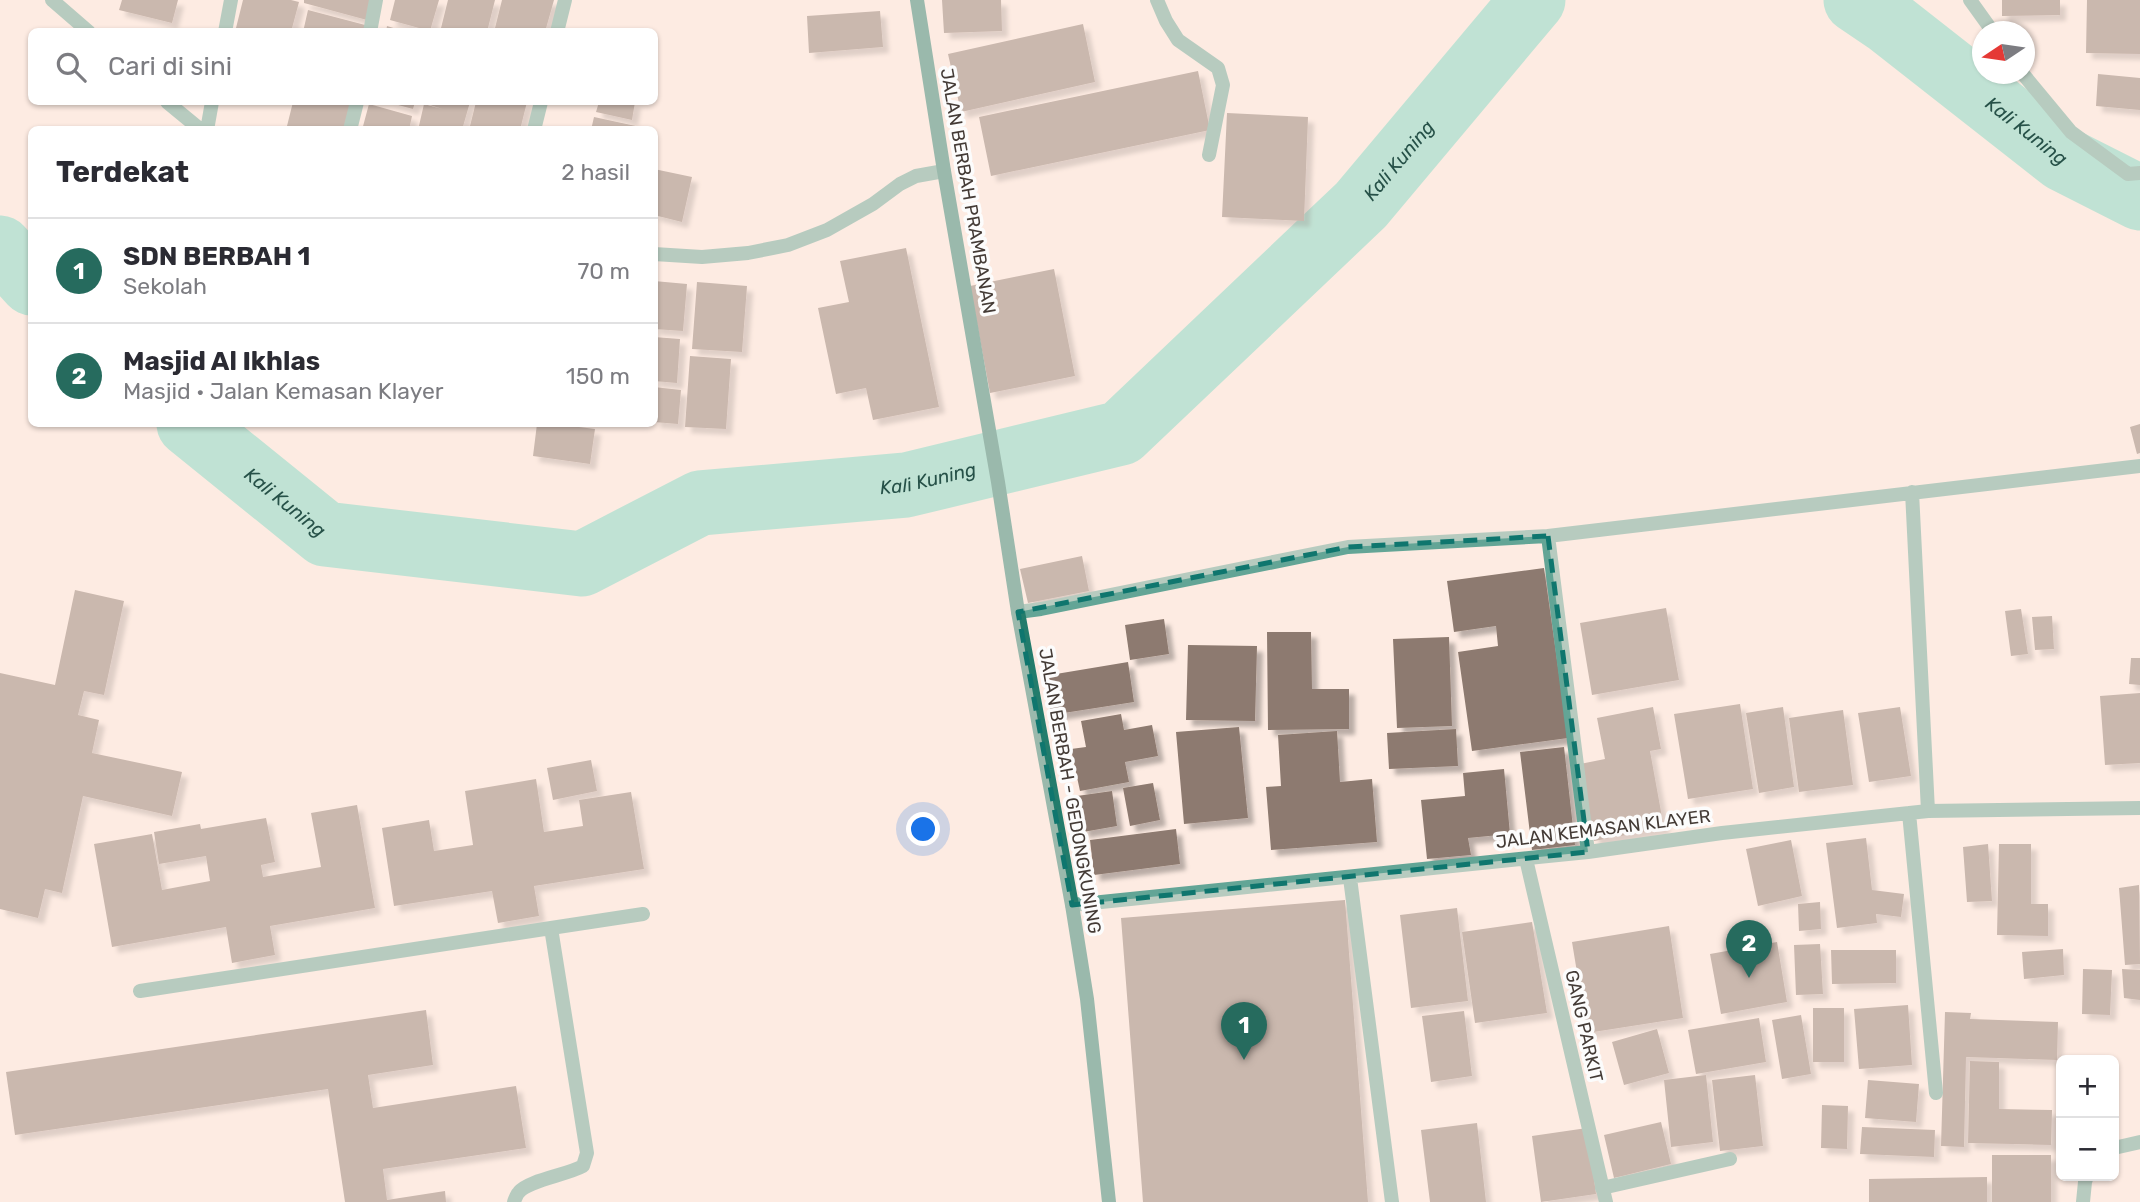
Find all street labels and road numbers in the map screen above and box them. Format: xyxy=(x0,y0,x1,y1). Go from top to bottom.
street label: JALAN BERBAH PRAMBANAN xyxy=(936,66,1000,316)
street label: JALAN BERBAH - GEDONGKUNING xyxy=(1034,647,1106,935)
street label: JALAN KEMASAN KLAYER xyxy=(1494,805,1712,853)
street label: GANG PARKIT xyxy=(1560,968,1608,1084)

